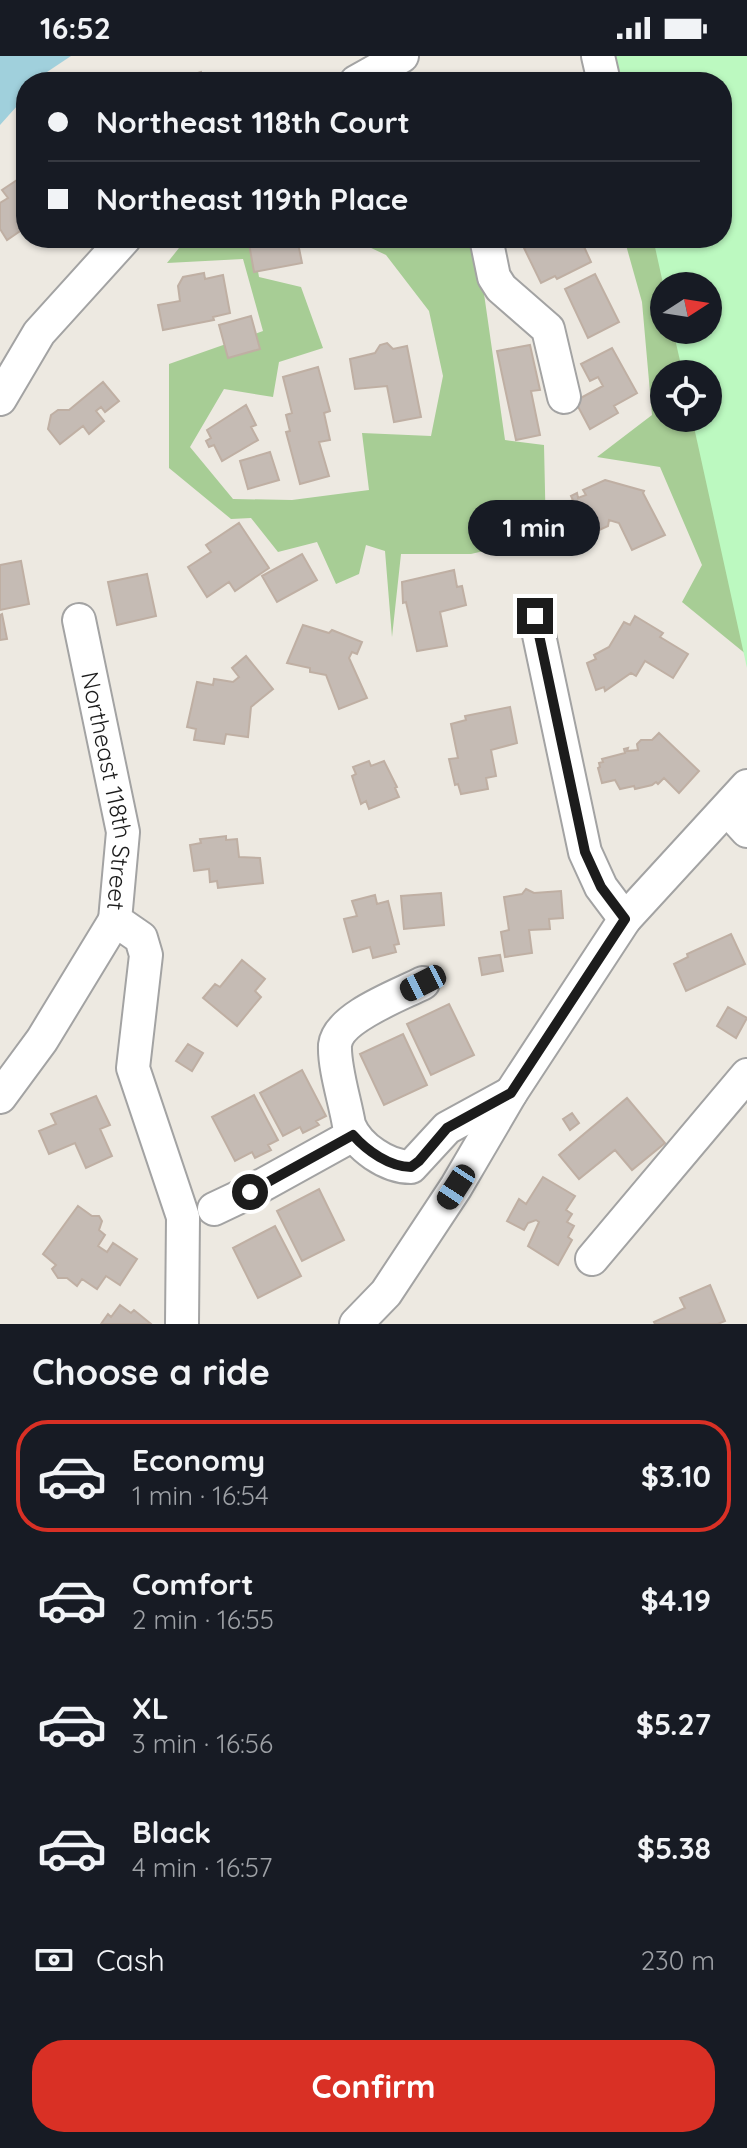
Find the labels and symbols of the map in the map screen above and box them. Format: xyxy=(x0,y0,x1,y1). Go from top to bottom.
north arrow xyxy=(650,272,722,344)
callout: 1 min xyxy=(469,500,601,556)
route end xyxy=(517,598,553,634)
street label: Northeast 118th Street xyxy=(75,669,139,911)
car xyxy=(396,961,450,1005)
car xyxy=(433,1160,479,1214)
route start xyxy=(232,1174,268,1210)

